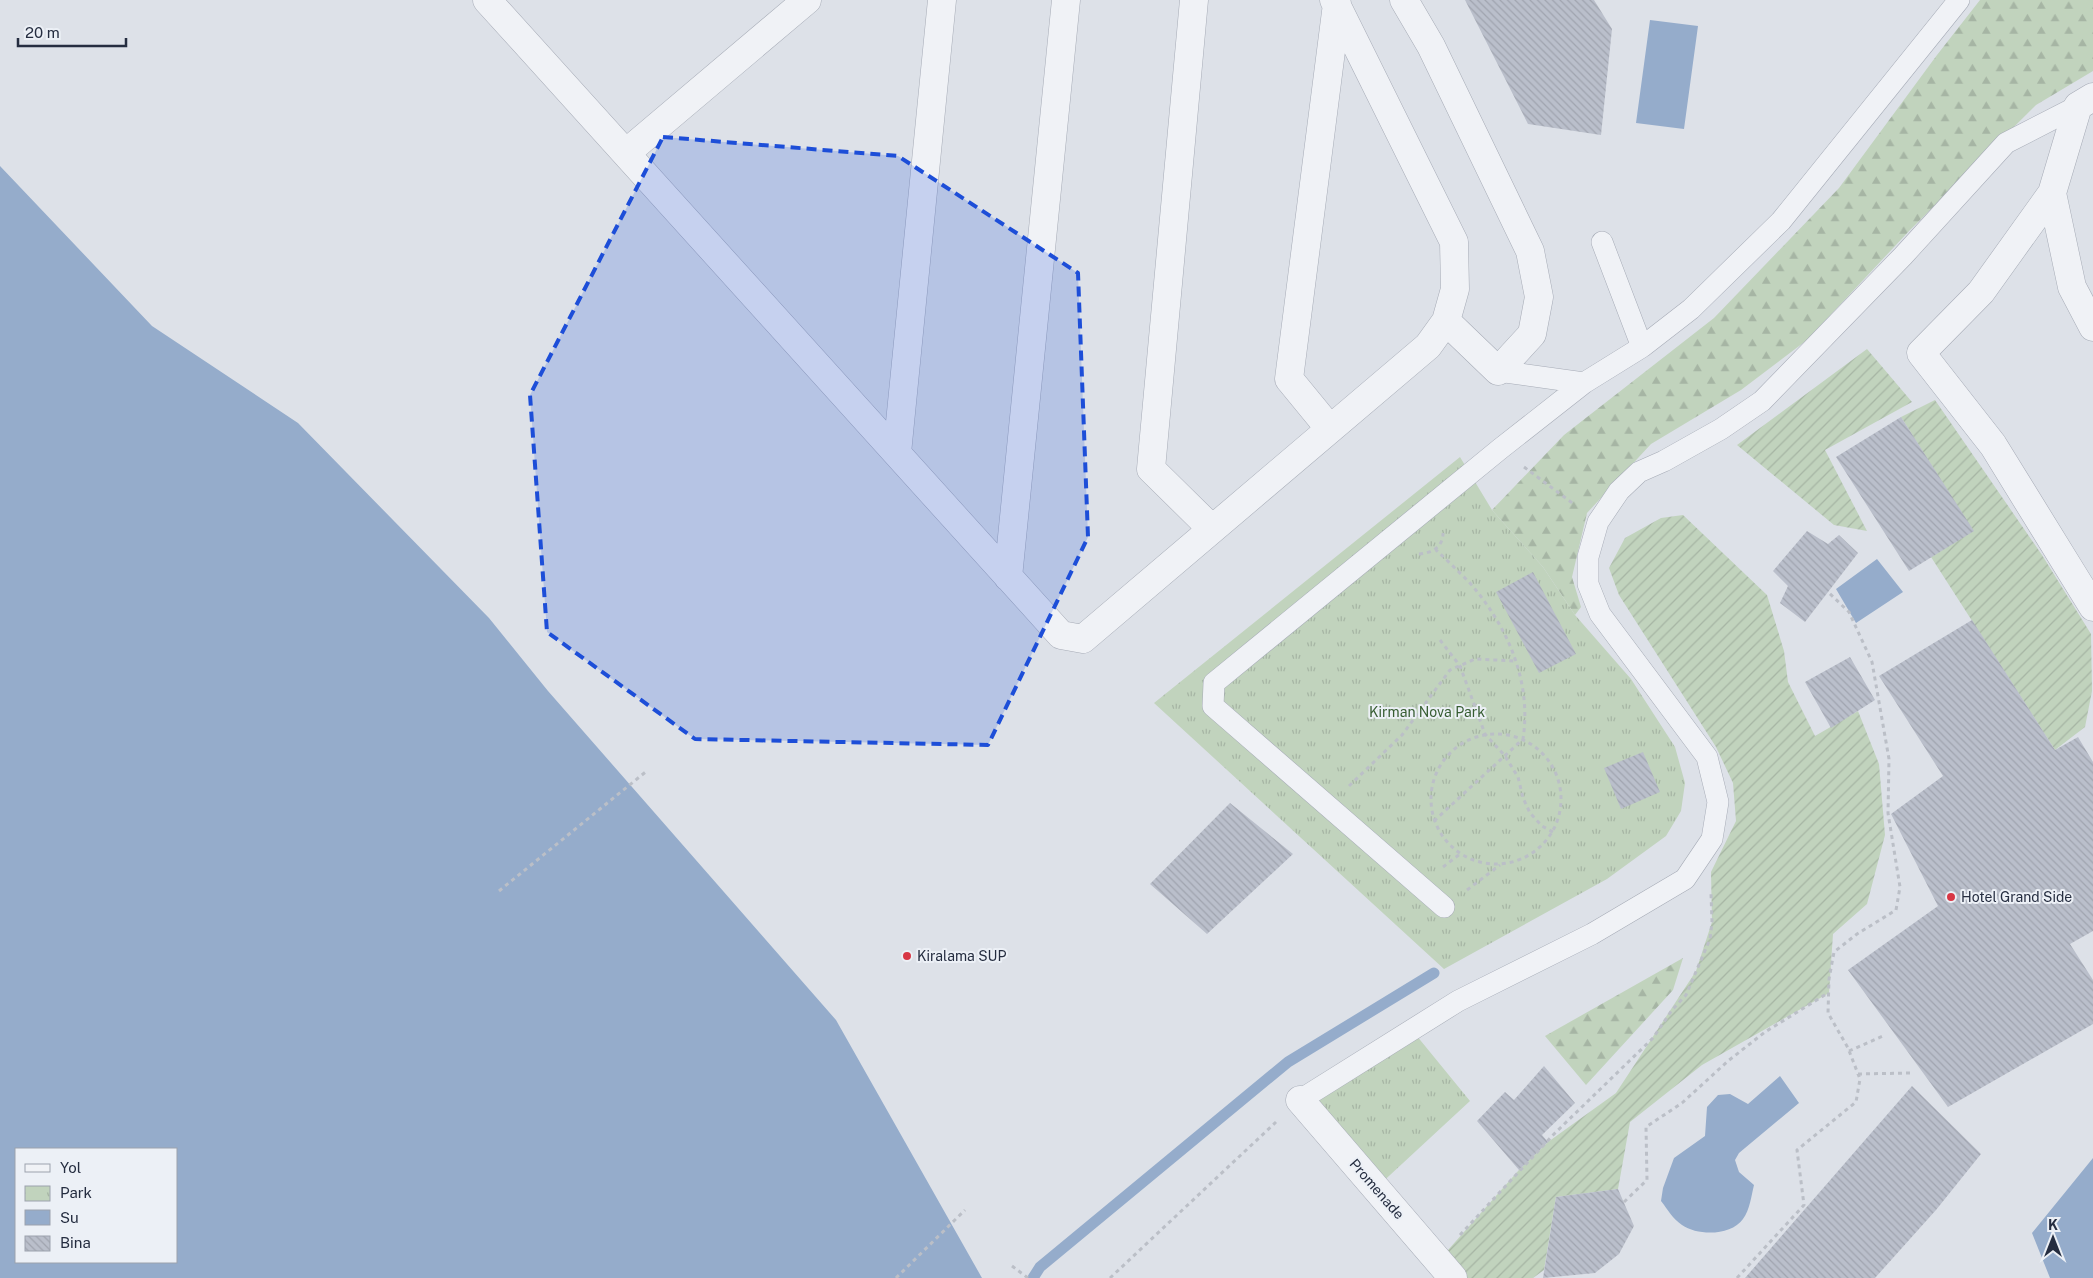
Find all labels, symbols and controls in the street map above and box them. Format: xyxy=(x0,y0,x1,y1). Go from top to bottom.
scale bar xyxy=(18,15,125,47)
text: 20 m xyxy=(25,24,60,41)
park label: Kirman Nova Park xyxy=(1369,704,1485,720)
place label: Hotel Grand Side xyxy=(1961,889,2072,905)
marker: Hotel Grand Side xyxy=(1945,891,1957,903)
place label: Kiralama SUP xyxy=(917,948,1006,964)
marker: Kiralama SUP xyxy=(901,950,913,962)
legend xyxy=(15,1148,178,1263)
street label: Promenade xyxy=(1347,1156,1407,1222)
text: Yol xyxy=(60,1159,81,1176)
text: Park xyxy=(60,1184,92,1201)
text: Su xyxy=(60,1209,79,1226)
north arrow xyxy=(2028,1213,2078,1263)
text: K xyxy=(2048,1217,2058,1233)
text: Bina xyxy=(60,1234,91,1251)

